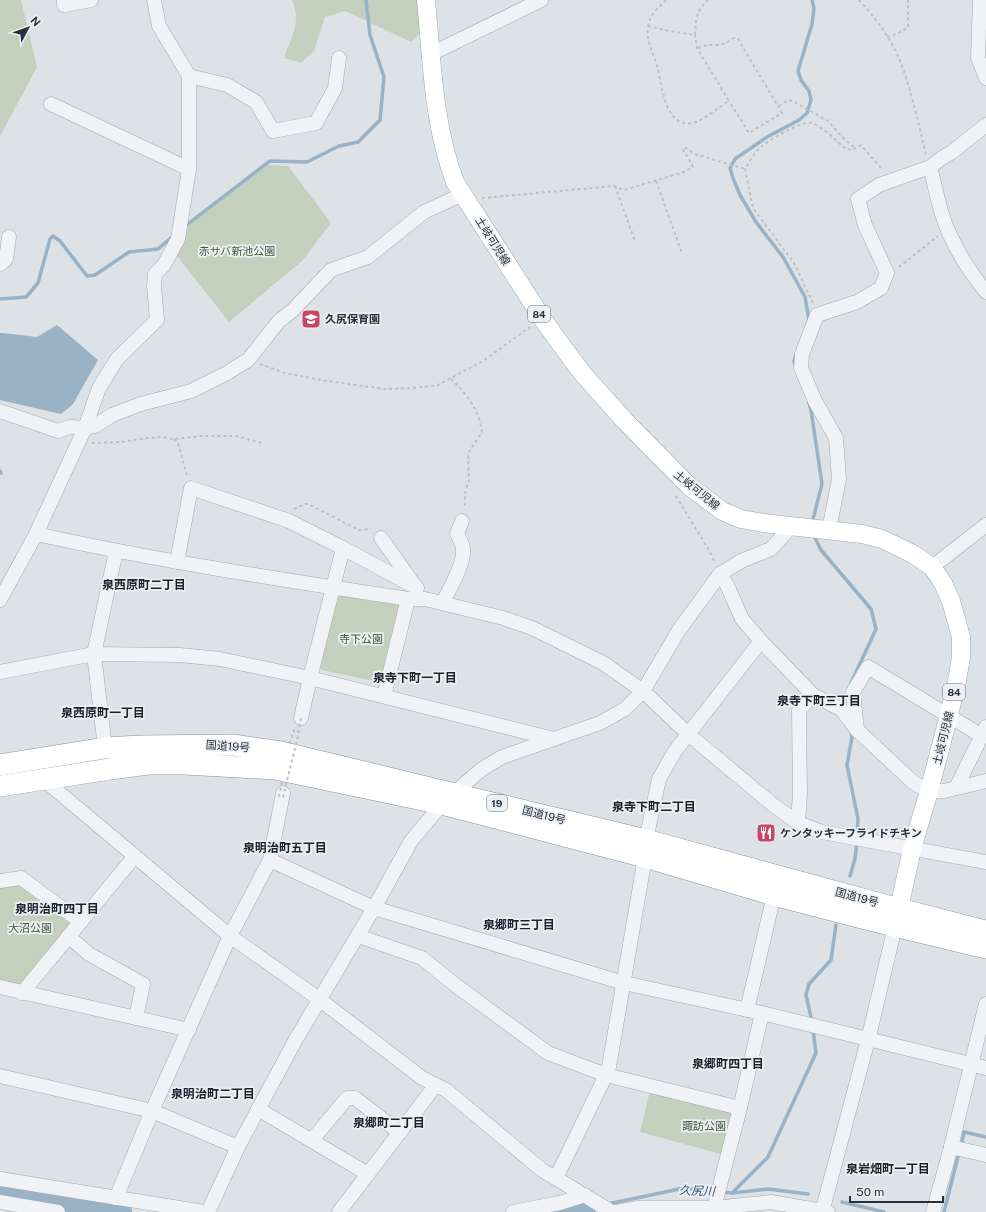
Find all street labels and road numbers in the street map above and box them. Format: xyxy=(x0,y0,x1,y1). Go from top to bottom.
street label: 土岐可児線 xyxy=(473,214,513,268)
road number: 84 xyxy=(528,306,550,322)
street label: 土岐可児線 xyxy=(672,468,722,512)
road number: 84 xyxy=(943,684,965,700)
street label: 土岐可児線 xyxy=(931,710,955,766)
street label: 国道19号 xyxy=(205,738,251,754)
road number: 19 xyxy=(487,795,507,811)
street label: 国道19号 xyxy=(521,804,567,826)
street label: 国道19号 xyxy=(834,885,880,909)

